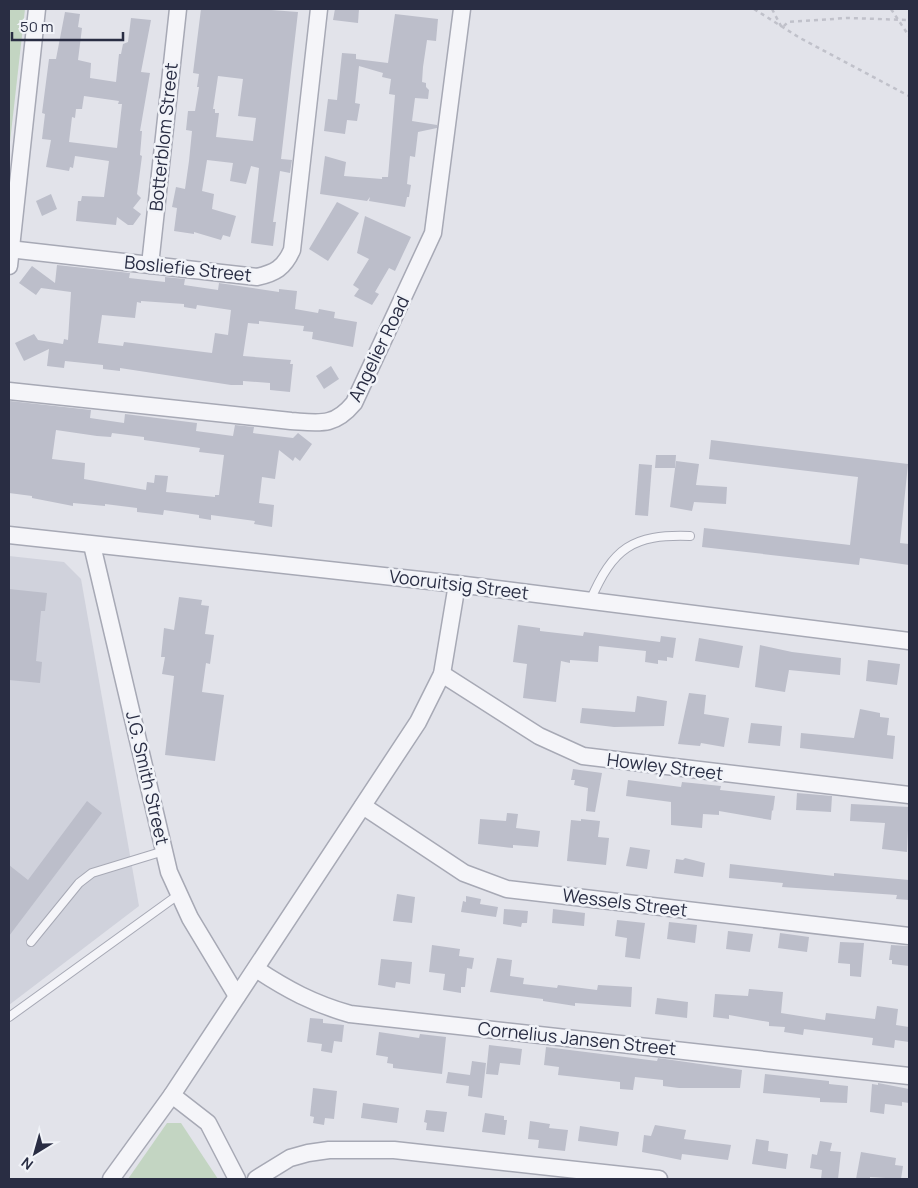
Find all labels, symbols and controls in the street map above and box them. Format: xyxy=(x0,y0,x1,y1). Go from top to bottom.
scale bar xyxy=(12,10,124,42)
text: 50 m xyxy=(20,16,54,37)
street label: Botterblom Street xyxy=(143,61,183,212)
street label: Bosliefie Street xyxy=(123,249,253,287)
street label: Angelier Road xyxy=(342,292,414,405)
street label: Vooruitsig Street xyxy=(388,564,530,604)
street label: J.G. Smith Street xyxy=(121,708,175,847)
street label: Howley Street xyxy=(606,747,725,785)
street label: Wessels Street xyxy=(561,882,689,922)
street label: Cornelius Jansen Street xyxy=(477,1016,677,1060)
north arrow xyxy=(10,1128,60,1178)
text: N xyxy=(17,1153,37,1174)

